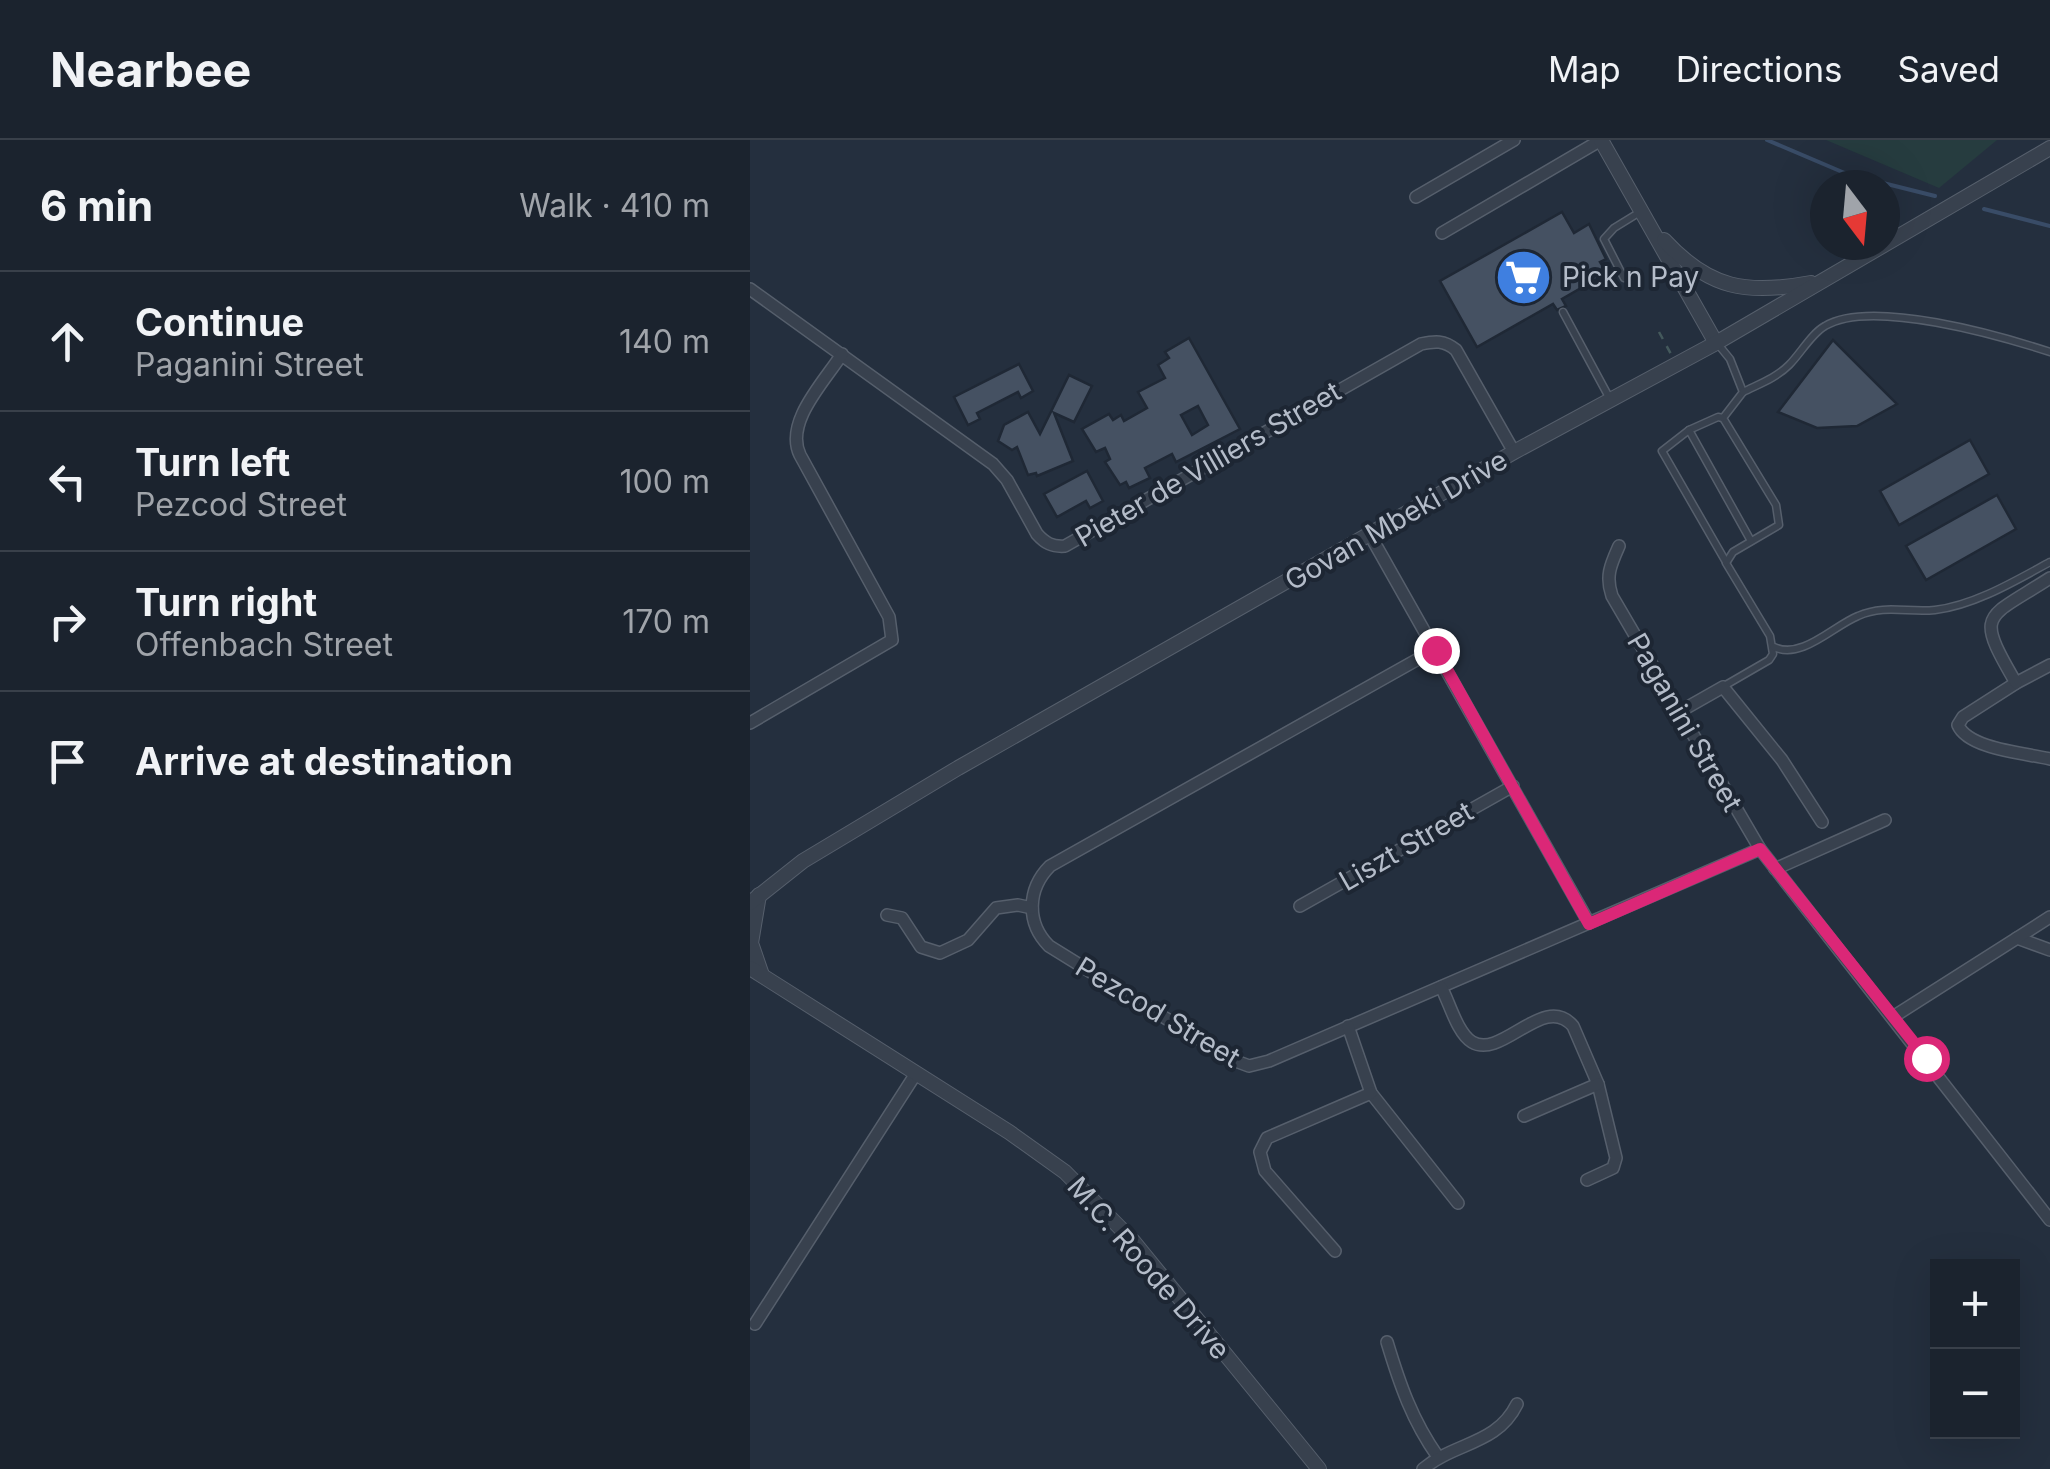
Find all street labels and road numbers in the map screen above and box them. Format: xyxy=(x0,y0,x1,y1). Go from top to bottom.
street label: Pieter de Villiers Street xyxy=(1069,374,1347,554)
street label: Govan Mbeki Drive xyxy=(1279,442,1513,598)
street label: Paganini Street xyxy=(1620,627,1750,817)
street label: Liszt Street xyxy=(1333,794,1479,898)
street label: Pezcod Street xyxy=(1070,950,1246,1074)
street label: M.C. Roode Drive xyxy=(1061,1170,1237,1366)

